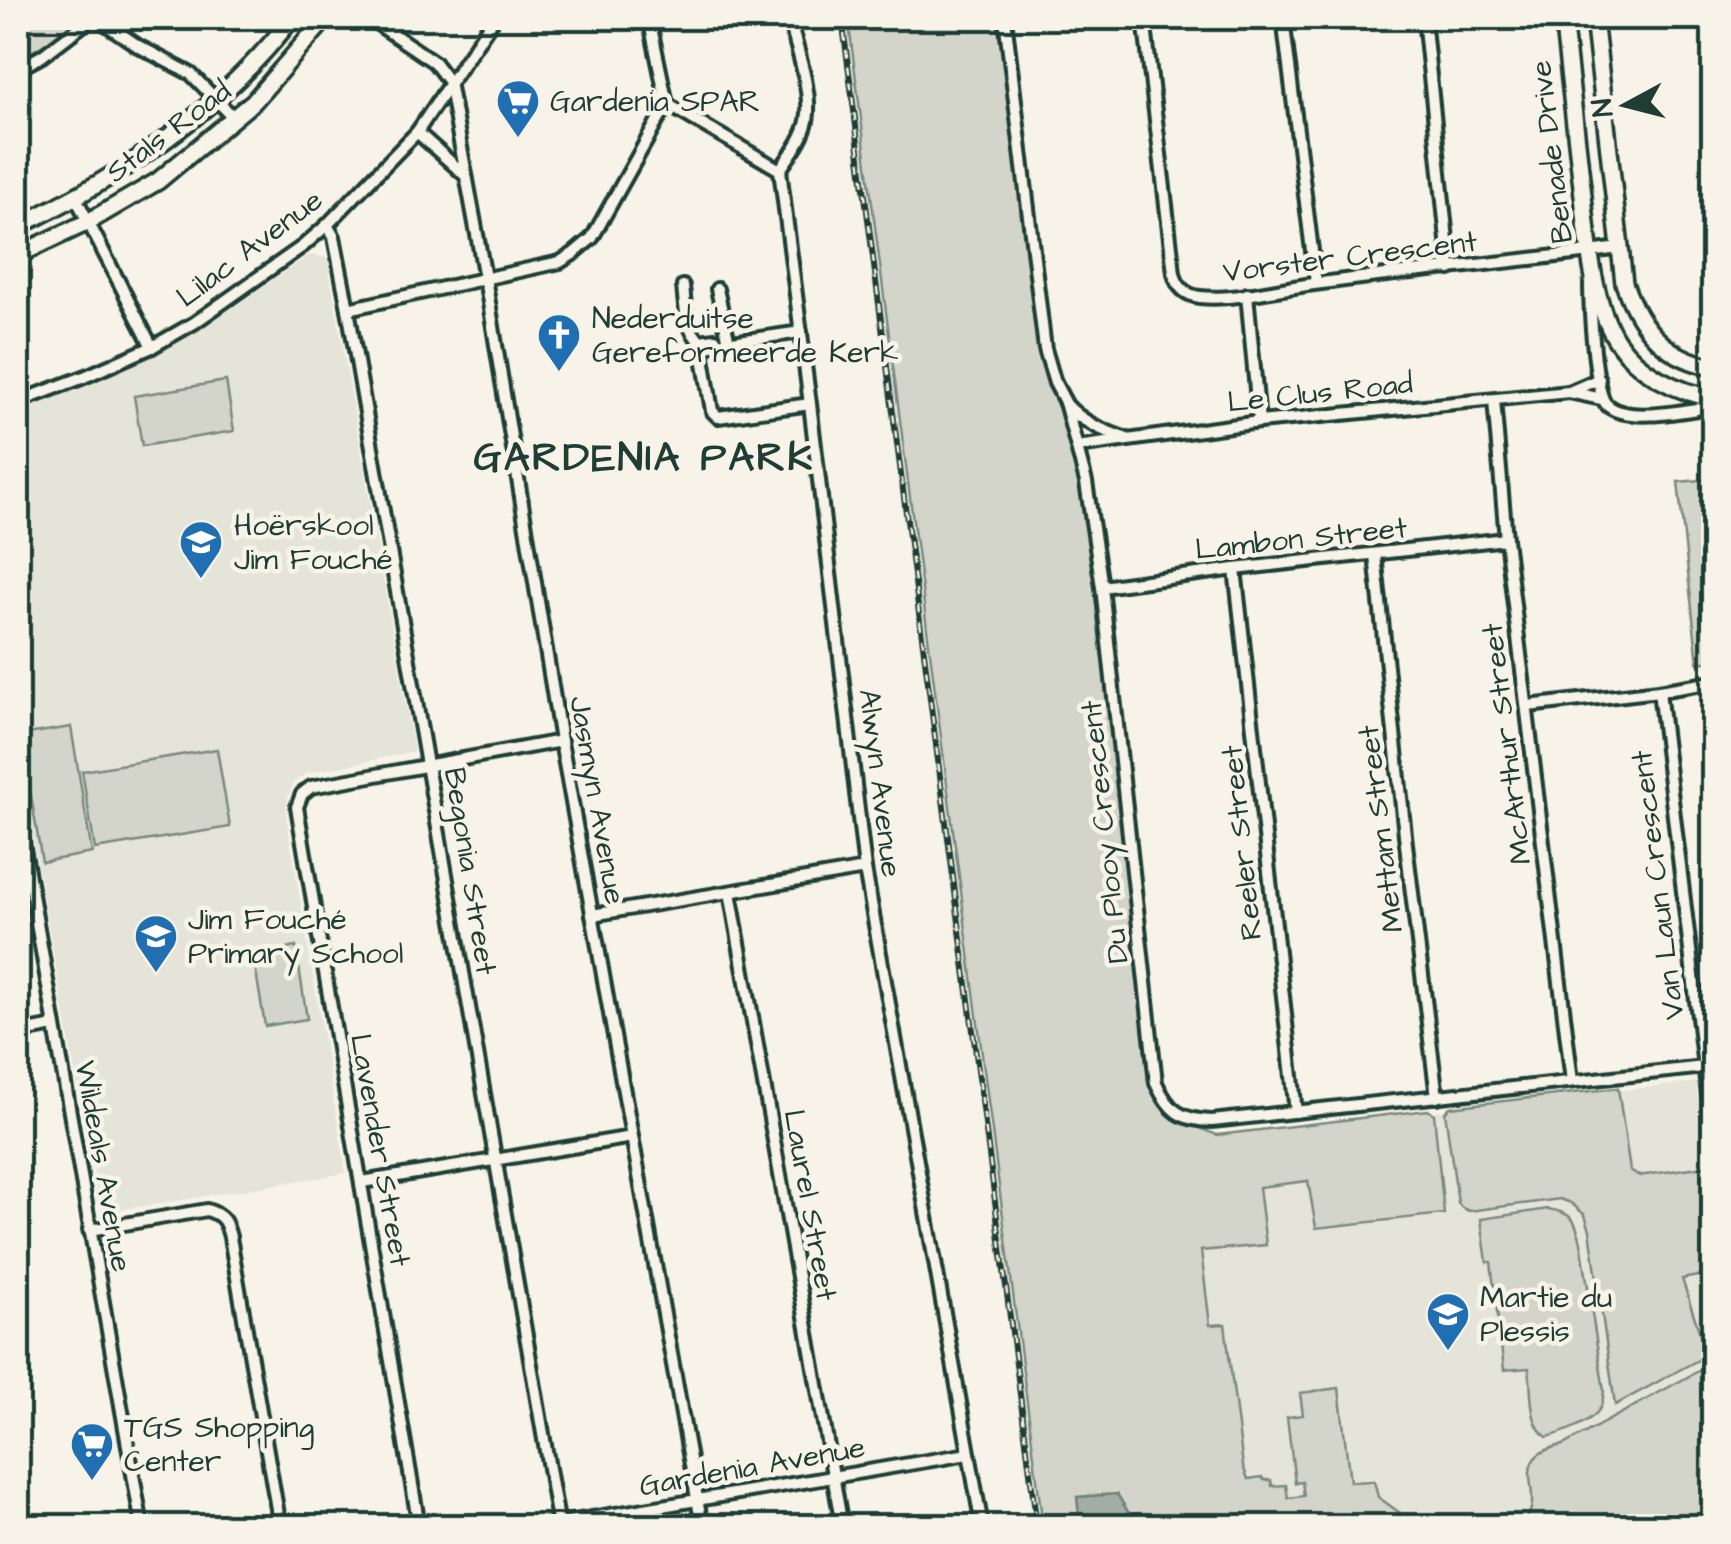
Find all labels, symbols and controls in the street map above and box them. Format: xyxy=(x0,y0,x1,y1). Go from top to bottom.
north arrow xyxy=(1576,55,1676,155)
street label: Benade Drive xyxy=(1520,58,1584,246)
street label: Stals Road xyxy=(97,71,240,193)
supermarket icon: Gardenia SPAR xyxy=(495,78,541,139)
place label: Gardenia SPAR xyxy=(550,81,760,123)
text: N xyxy=(1582,96,1623,119)
street label: Lilac Avenue xyxy=(168,180,332,318)
street label: Vorster Crescent xyxy=(1221,221,1480,293)
place label: Nederduitse Gereformeerde Kerk xyxy=(592,298,898,374)
church icon: Nederduitse Gereformeerde Kerk xyxy=(536,312,582,373)
street label: Le Clus Road xyxy=(1225,362,1415,424)
district label: GARDENIA PARK xyxy=(474,431,814,486)
place label: Hoërskool Jim Fouché xyxy=(234,505,393,581)
street label: Lambon Street xyxy=(1193,507,1409,571)
school or university icon: Hoërskool Jim Fouché xyxy=(178,519,224,580)
street label: McArthur Street xyxy=(1471,621,1543,867)
street label: Alwyn Avenue xyxy=(847,687,912,880)
street label: Jasmyn Avenue xyxy=(557,693,636,908)
street label: Du Plooy Crescent xyxy=(1070,698,1141,965)
street label: Mettam Street xyxy=(1347,723,1415,935)
street label: Reeler Street xyxy=(1211,743,1273,943)
street label: Van Laun Crescent xyxy=(1621,748,1695,1022)
street label: Begonia Street xyxy=(432,765,507,978)
place label: Jim Fouché Primary School xyxy=(188,899,403,976)
school or university icon: Jim Fouché Primary School xyxy=(133,913,179,974)
street label: Lavender Street xyxy=(339,1031,421,1270)
street label: Wildeals Avenue xyxy=(64,1057,142,1275)
street label: Laurel Street xyxy=(773,1106,847,1304)
place label: Martie du Plessis xyxy=(1480,1277,1612,1353)
school or university icon: Martie du Plessis xyxy=(1425,1291,1471,1352)
place label: TGS Shopping Center xyxy=(124,1407,314,1483)
supermarket icon: TGS Shopping Center xyxy=(69,1421,115,1482)
street label: Gardenia Avenue xyxy=(636,1426,868,1508)

